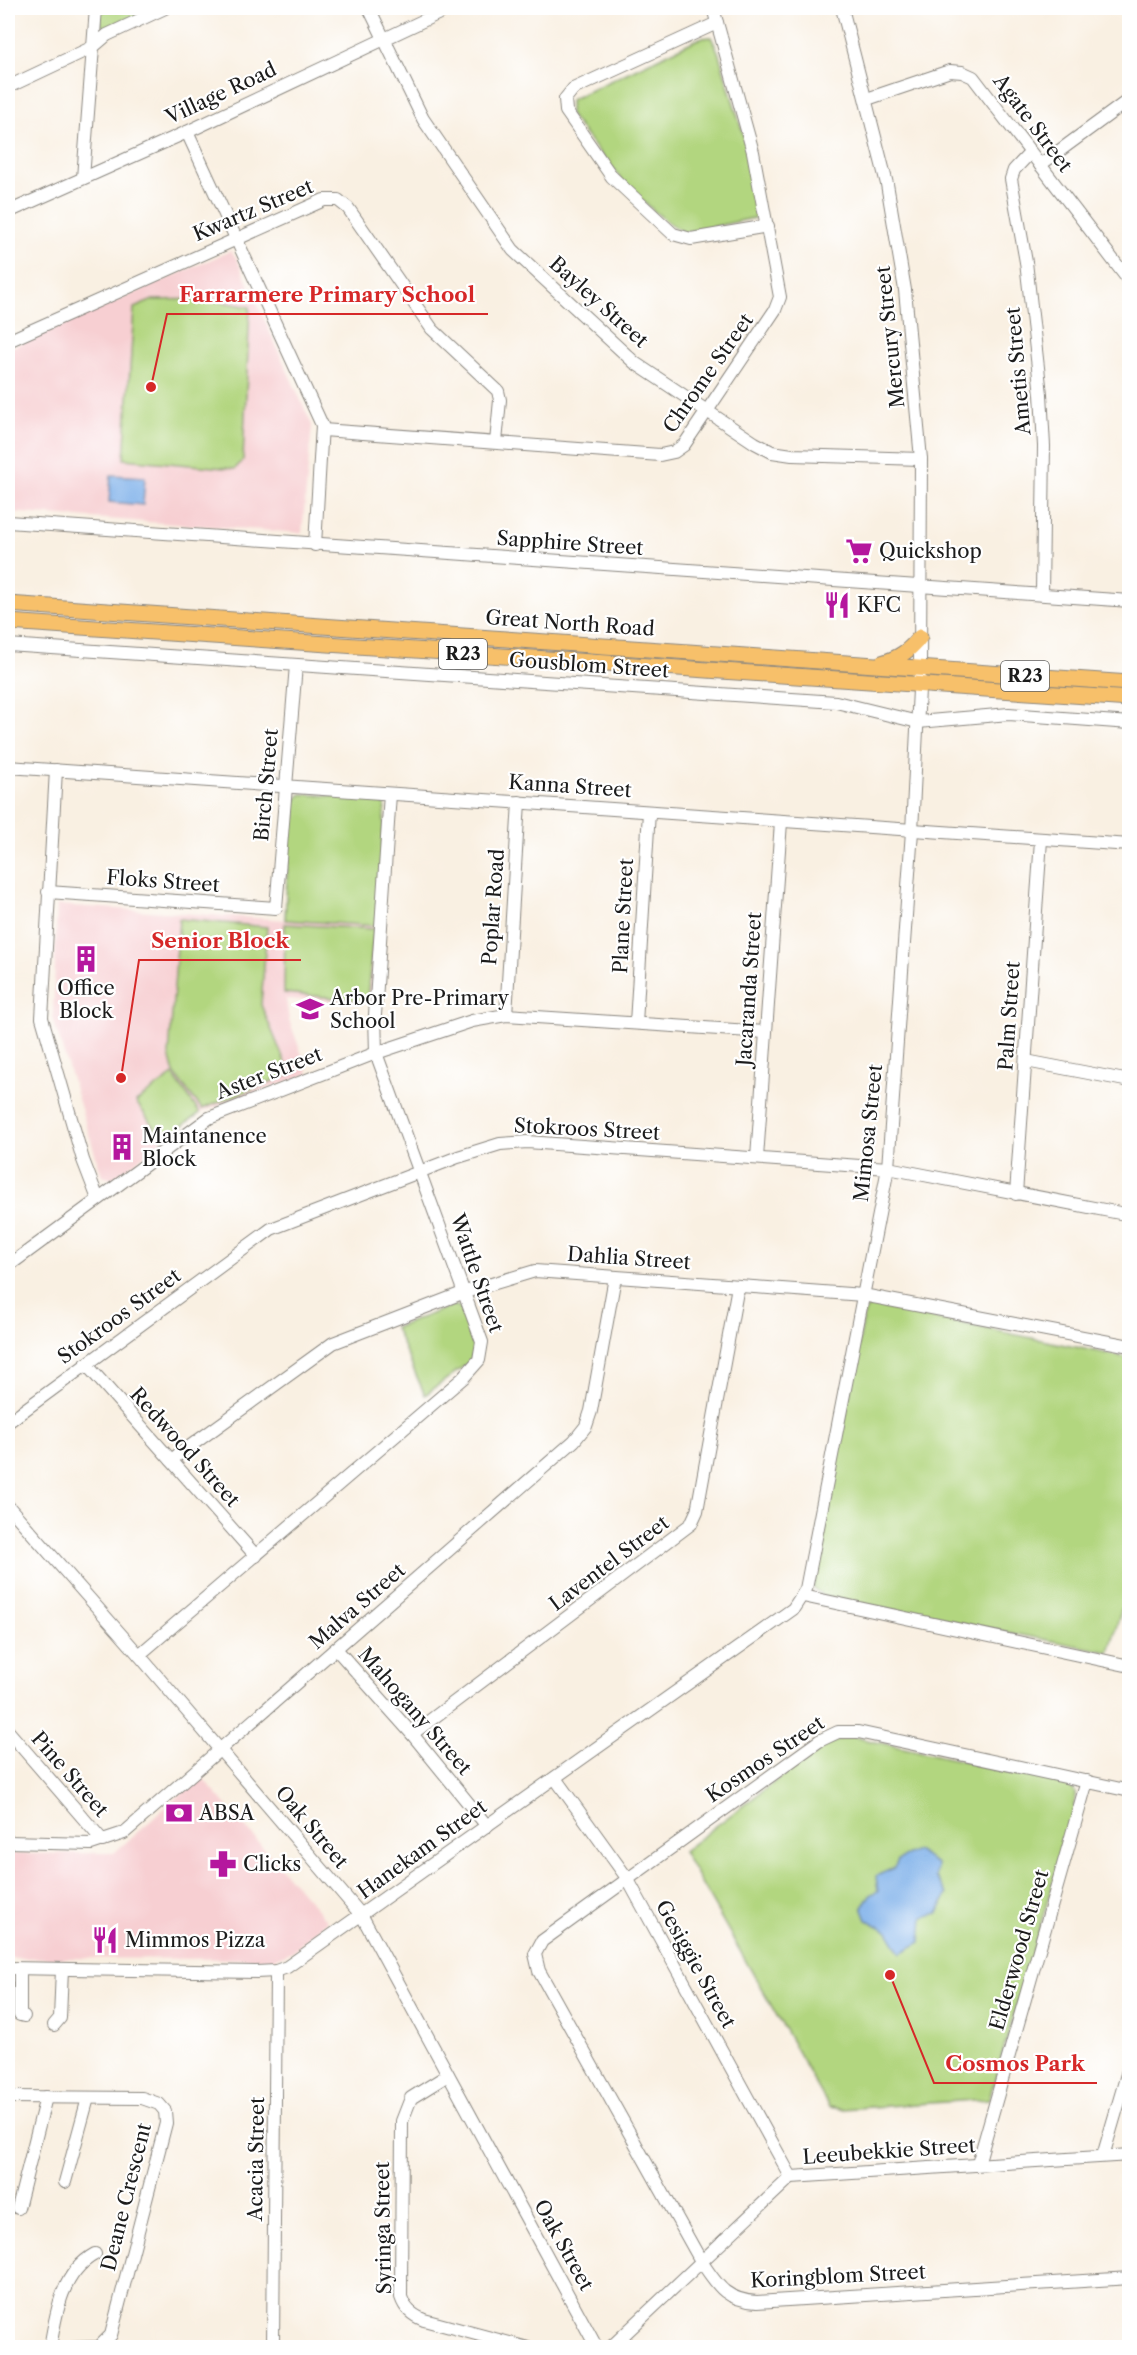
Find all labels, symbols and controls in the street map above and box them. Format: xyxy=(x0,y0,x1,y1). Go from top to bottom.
street label: Village Road xyxy=(161,57,280,130)
street label: Agate Street xyxy=(988,69,1078,177)
street label: Kwartz Street xyxy=(189,174,317,246)
street label: Bayley Street xyxy=(545,251,653,353)
street label: Mercury Street xyxy=(871,265,909,409)
callout: Farrarmere Primary School xyxy=(167,275,488,314)
text: Farrarmere Primary School xyxy=(179,282,475,307)
street label: Ametis Street xyxy=(1000,306,1036,437)
street label: Chrome Street xyxy=(658,309,758,437)
street label: Sapphire Street xyxy=(496,526,644,560)
supermarket icon: Quickshop xyxy=(844,536,874,566)
place label: Quickshop xyxy=(879,539,982,563)
restaurant icon: KFC xyxy=(822,590,852,620)
place label: KFC xyxy=(857,593,901,617)
street label: Great North Road xyxy=(485,605,655,641)
road number: R23 xyxy=(439,639,487,669)
street label: Gousblom Street xyxy=(508,647,670,683)
road number: R23 xyxy=(1001,661,1049,691)
street label: Birch Street xyxy=(249,728,283,842)
street label: Kanna Street xyxy=(508,770,632,802)
street label: Poplar Road xyxy=(477,848,509,966)
street label: Plane Street xyxy=(608,858,638,974)
street label: Floks Street xyxy=(106,865,220,897)
street label: Jacaranda Street xyxy=(731,911,766,1070)
callout: Senior Block xyxy=(139,921,301,960)
text: Senior Block xyxy=(151,928,290,953)
building icon: Office Block xyxy=(71,944,101,974)
street label: Palm Street xyxy=(993,960,1025,1072)
place label: Office Block xyxy=(57,976,115,1023)
place label: Arbor Pre-Primary School xyxy=(329,986,510,1033)
school or university icon: Arbor Pre-Primary School xyxy=(295,994,325,1024)
street label: Aster Street xyxy=(212,1042,325,1105)
street label: Mimosa Street xyxy=(849,1063,887,1203)
street label: Stokroos Street xyxy=(513,1113,661,1145)
place label: Maintanence Block xyxy=(142,1124,267,1171)
building icon: Maintanence Block xyxy=(107,1132,137,1162)
street label: Wattle Street xyxy=(445,1210,509,1336)
street label: Dahlia Street xyxy=(567,1242,691,1274)
street label: Stokroos Street xyxy=(53,1263,185,1369)
street label: Redwood Street xyxy=(125,1382,245,1512)
street label: Laventel Street xyxy=(545,1510,673,1616)
street label: Malva Street xyxy=(304,1558,410,1654)
street label: Mahogany Street xyxy=(353,1642,477,1780)
street label: Kosmos Street xyxy=(701,1711,829,1807)
street label: Pine Street xyxy=(26,1726,114,1822)
street label: Oak Street xyxy=(271,1781,353,1873)
street label: Hanekam Street xyxy=(353,1794,491,1904)
bank icon: ABSA xyxy=(164,1798,194,1828)
place label: ABSA xyxy=(198,1801,255,1825)
pharmacy icon: Clicks xyxy=(208,1849,238,1879)
place label: Clicks xyxy=(243,1852,301,1876)
street label: Elderwood Street xyxy=(985,1867,1053,2033)
street label: Gesiggie Street xyxy=(651,1896,741,2032)
restaurant icon: Mimmos Pizza xyxy=(90,1925,120,1955)
place label: Mimmos Pizza xyxy=(125,1928,266,1952)
callout: Cosmos Park xyxy=(934,2044,1097,2083)
text: Cosmos Park xyxy=(945,2051,1086,2076)
street label: Acacia Street xyxy=(243,2097,269,2222)
street label: Deane Crescent xyxy=(96,2120,156,2274)
street label: Leeubekkie Street xyxy=(802,2133,976,2169)
street label: Syringa Street xyxy=(370,2161,396,2295)
street label: Oak Street xyxy=(529,2195,599,2295)
street label: Koringblom Street xyxy=(750,2259,926,2293)

